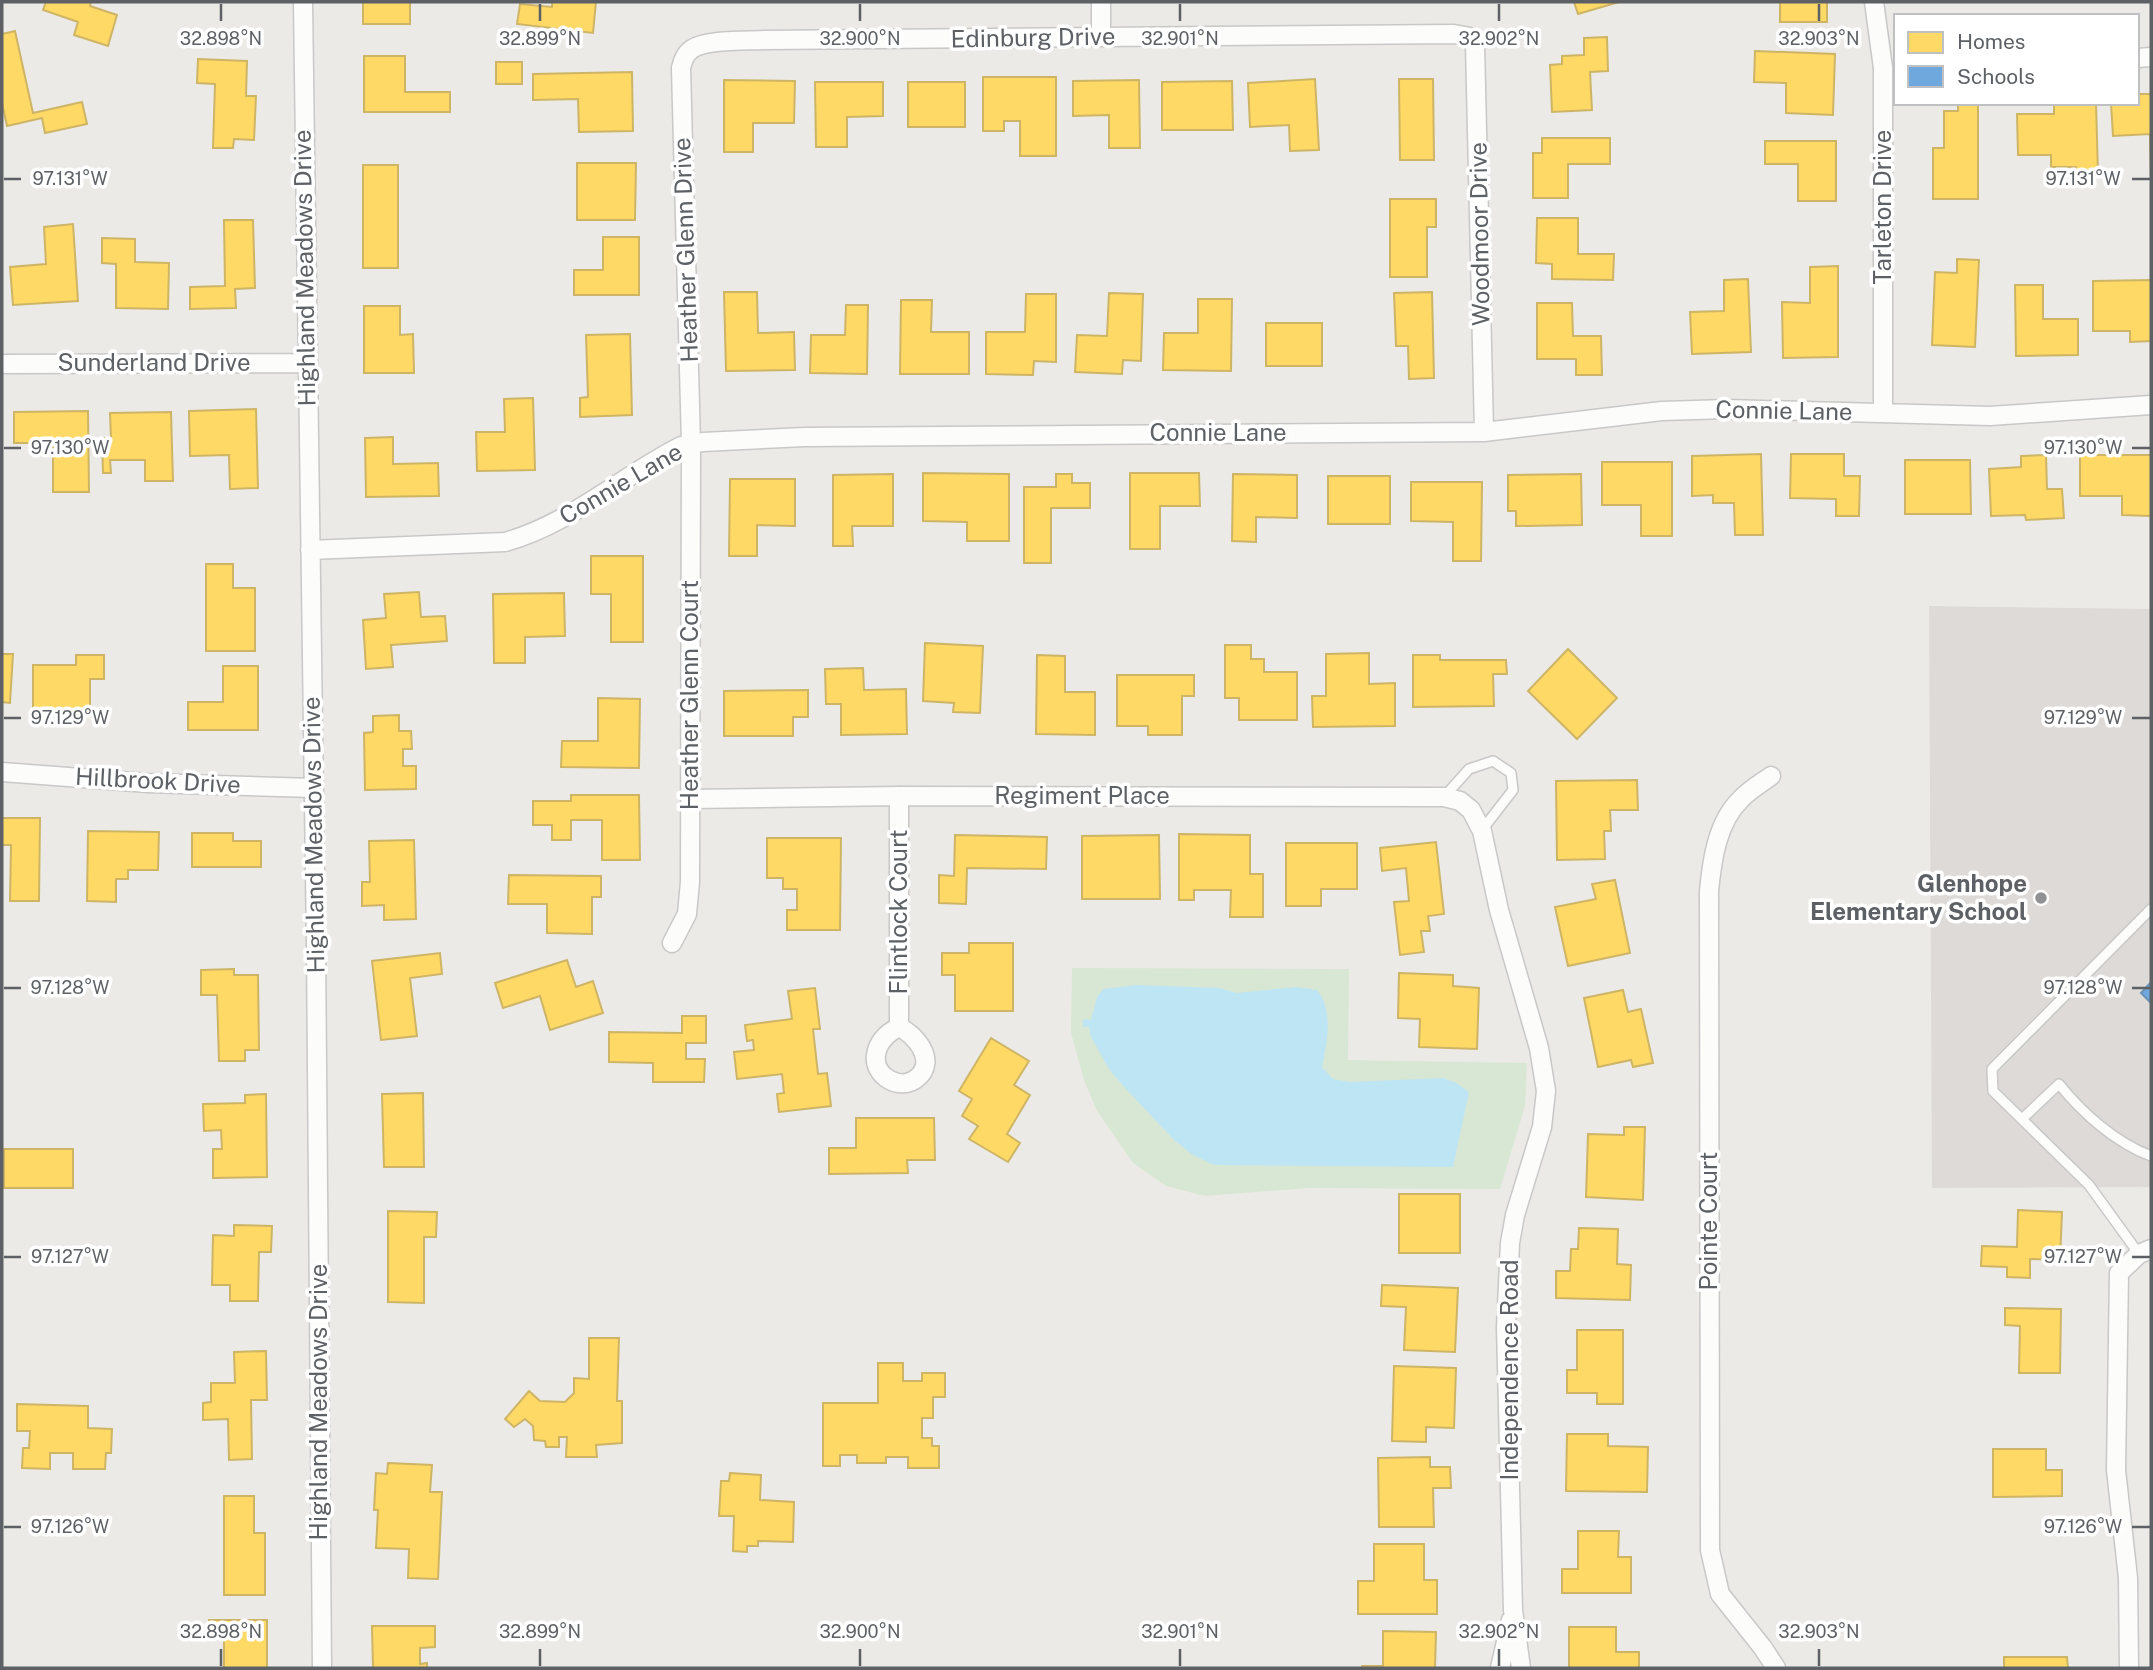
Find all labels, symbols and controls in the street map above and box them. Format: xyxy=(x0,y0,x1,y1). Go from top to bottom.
legend xyxy=(1894,14,2139,105)
street label: Edinburg Drive xyxy=(950,22,1116,52)
text: 32.898°N xyxy=(180,28,262,49)
text: 32.899°N xyxy=(499,28,581,49)
text: 32.900°N xyxy=(819,28,901,49)
text: 32.901°N xyxy=(1141,28,1219,49)
text: 32.902°N xyxy=(1459,28,1539,49)
text: 32.903°N xyxy=(1778,28,1860,49)
text: Homes xyxy=(1957,29,2025,54)
text: Schools xyxy=(1957,64,2035,89)
street label: Highland Meadows Drive xyxy=(288,129,320,407)
street label: Tarleton Drive xyxy=(1868,130,1896,284)
street label: Heather Glenn Drive xyxy=(667,137,703,363)
street label: Woodmoor Drive xyxy=(1463,142,1495,326)
text: 97.131°W xyxy=(32,168,108,189)
text: 97.131°W xyxy=(2045,168,2121,189)
street label: Sunderland Drive xyxy=(57,348,251,376)
street label: Connie Lane xyxy=(1715,395,1853,425)
street label: Connie Lane xyxy=(1149,418,1287,446)
text: 97.130°W xyxy=(31,437,109,458)
street label: Connie Lane xyxy=(554,437,687,530)
text: 97.130°W xyxy=(2044,437,2122,458)
street label: Heather Glenn Court xyxy=(675,580,703,810)
street label: Highland Meadows Drive xyxy=(297,696,329,974)
text: 97.129°W xyxy=(31,707,109,728)
text: 97.129°W xyxy=(2044,707,2122,728)
street label: Hillbrook Drive xyxy=(74,762,242,798)
street label: Regiment Place xyxy=(994,781,1170,809)
street label: Flintlock Court xyxy=(884,829,912,995)
place label: Glenhope Elementary School xyxy=(1810,869,2027,925)
marker: Glenhope Elementary School xyxy=(2033,890,2049,906)
text: 97.128°W xyxy=(31,977,109,998)
text: 97.128°W xyxy=(2044,977,2122,998)
street label: Pointe Court xyxy=(1694,1152,1722,1290)
text: 97.127°W xyxy=(31,1246,109,1267)
text: 97.127°W xyxy=(2044,1246,2122,1267)
street label: Independence Road xyxy=(1495,1259,1523,1481)
street label: Highland Meadows Drive xyxy=(304,1264,332,1540)
text: 97.126°W xyxy=(31,1516,109,1537)
text: 97.126°W xyxy=(2044,1516,2122,1537)
text: 32.898°N xyxy=(180,1621,262,1642)
text: 32.899°N xyxy=(499,1621,581,1642)
text: 32.900°N xyxy=(819,1621,901,1642)
text: 32.901°N xyxy=(1141,1621,1219,1642)
text: 32.902°N xyxy=(1459,1621,1539,1642)
text: 32.903°N xyxy=(1778,1621,1860,1642)

